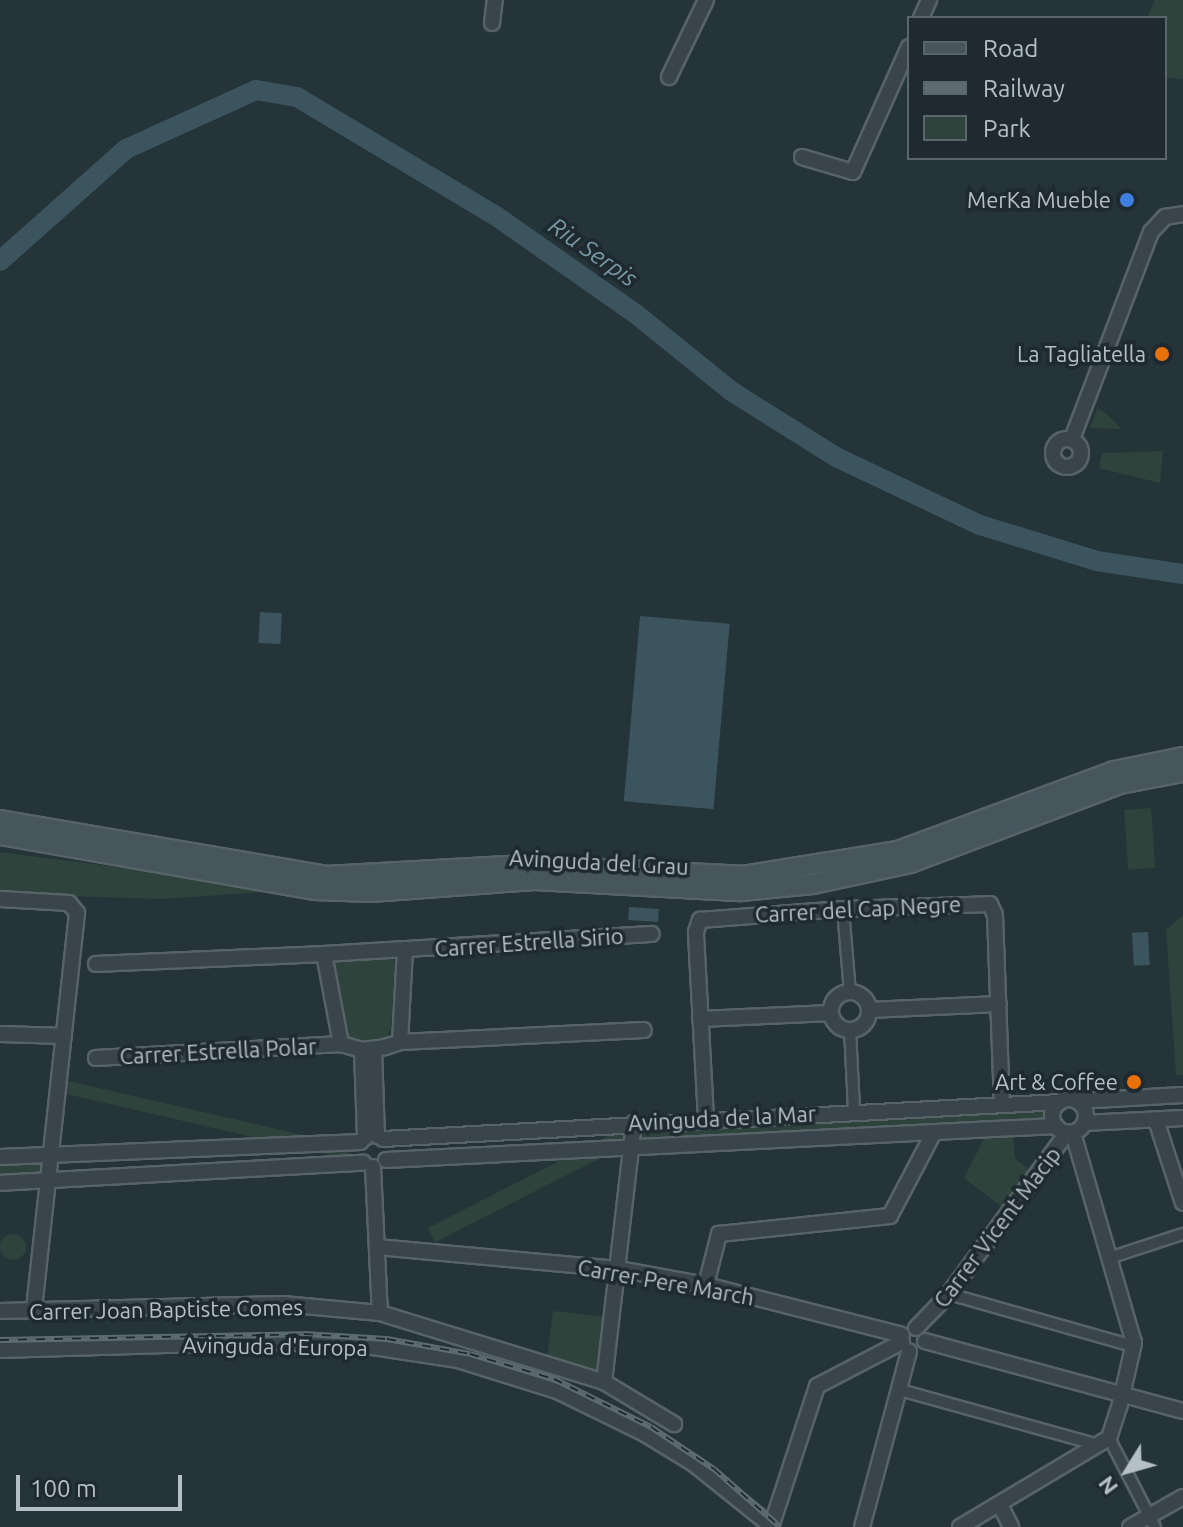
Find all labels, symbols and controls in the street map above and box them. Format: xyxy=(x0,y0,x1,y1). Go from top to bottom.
legend xyxy=(907,16,1167,160)
text: Road xyxy=(983,35,1038,62)
text: Railway xyxy=(983,75,1065,102)
text: Park xyxy=(983,115,1031,142)
place label: MerKa Mueble xyxy=(967,187,1111,213)
marker: MerKa Mueble xyxy=(1118,191,1136,209)
water label: Riu Serpis xyxy=(543,211,643,293)
place label: La Tagliatella xyxy=(1017,341,1146,367)
marker: La Tagliatella xyxy=(1153,345,1171,363)
street label: Avinguda del Grau xyxy=(509,844,689,880)
street label: Carrer del Cap Negre xyxy=(754,890,962,928)
street label: Carrer Estrella Sirio xyxy=(434,922,624,962)
street label: Carrer Estrella Polar xyxy=(119,1033,317,1069)
place label: Art & Coffee xyxy=(995,1069,1118,1095)
marker: Art & Coffee xyxy=(1125,1073,1143,1091)
street label: Avinguda de la Mar xyxy=(627,1100,817,1136)
street label: Carrer Vicent Macip xyxy=(928,1141,1066,1313)
street label: Carrer Pere March xyxy=(576,1253,756,1311)
street label: Carrer Joan Baptiste Comes xyxy=(29,1293,303,1325)
street label: Avinguda d'Europa xyxy=(182,1331,368,1361)
north arrow xyxy=(1087,1431,1167,1511)
scale bar xyxy=(20,1459,186,1509)
text: N xyxy=(1093,1472,1122,1500)
text: 100 m xyxy=(30,1475,97,1502)

